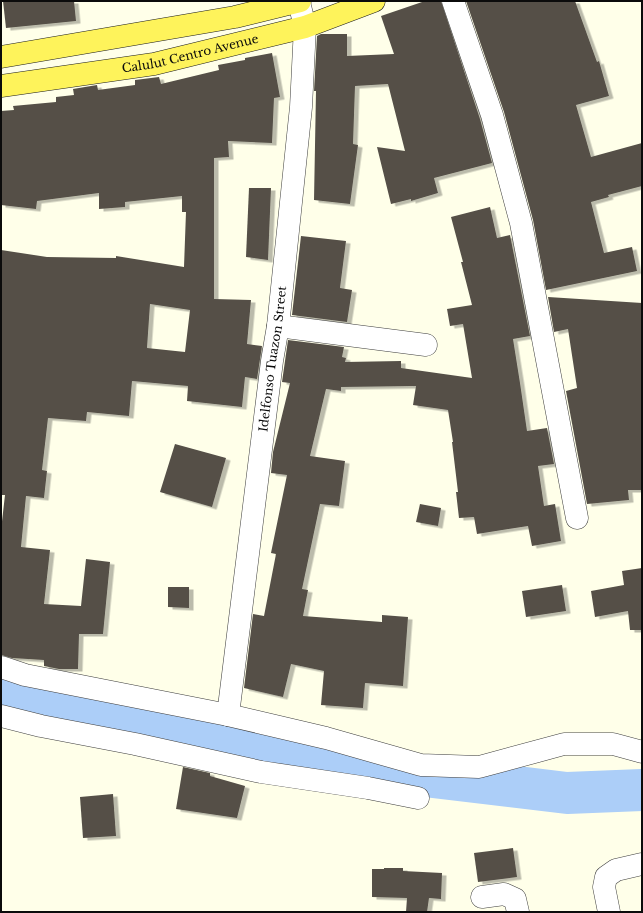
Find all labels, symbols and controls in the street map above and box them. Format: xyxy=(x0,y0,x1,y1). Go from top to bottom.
street label: Calulut Centro Avenue xyxy=(121,31,260,76)
street label: Idelfonso Tuazon Street xyxy=(255,285,289,433)

